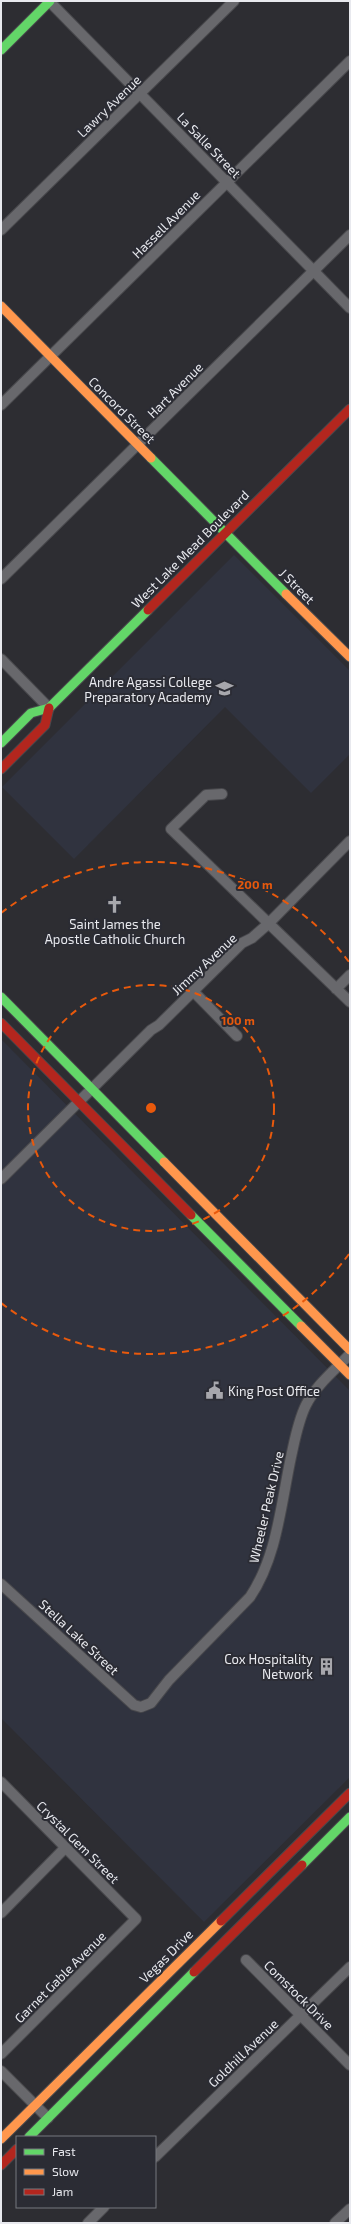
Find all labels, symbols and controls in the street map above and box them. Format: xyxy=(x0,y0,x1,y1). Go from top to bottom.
street label: Lawry Avenue xyxy=(74,72,144,140)
street label: La Salle Street xyxy=(174,109,244,181)
street label: Hassell Avenue xyxy=(129,187,203,261)
street label: Hart Avenue xyxy=(144,359,206,421)
street label: Concord Street xyxy=(85,373,159,447)
street label: West Lake Mead Boulevard xyxy=(128,487,252,611)
street label: J Street xyxy=(276,565,318,607)
place label: Andre Agassi College Preparatory Academy xyxy=(84,674,212,705)
school or university icon: Andre Agassi College Preparatory Academy xyxy=(215,679,235,699)
text: 200 m xyxy=(237,877,273,891)
church icon: Saint James the Apostle Catholic Church xyxy=(105,895,125,915)
place label: Saint James the Apostle Catholic Church xyxy=(45,916,185,947)
street label: Jimmy Avenue xyxy=(168,930,240,998)
text: 100 m xyxy=(221,1013,255,1027)
centre of rings xyxy=(144,1101,158,1115)
public building icon: King Post Office xyxy=(205,1381,225,1401)
place label: King Post Office xyxy=(228,1383,320,1399)
street label: Wheeler Peak Drive xyxy=(245,1449,287,1565)
street label: Stella Lake Street xyxy=(36,1596,122,1678)
place label: Cox Hospitality Network xyxy=(224,1651,313,1682)
building icon: Cox Hospitality Network xyxy=(316,1656,336,1676)
street label: Crystal Gem Street xyxy=(33,1797,123,1887)
street label: Vegas Drive xyxy=(136,1926,196,1986)
street label: Garnet Gable Avenue xyxy=(11,1928,109,2026)
street label: Comstock Drive xyxy=(261,1957,337,2033)
street label: Goldhill Avenue xyxy=(205,2016,281,2090)
legend xyxy=(16,2136,156,2208)
text: Fast xyxy=(52,2144,76,2158)
text: Slow xyxy=(52,2164,79,2178)
text: Jam xyxy=(52,2184,73,2198)

